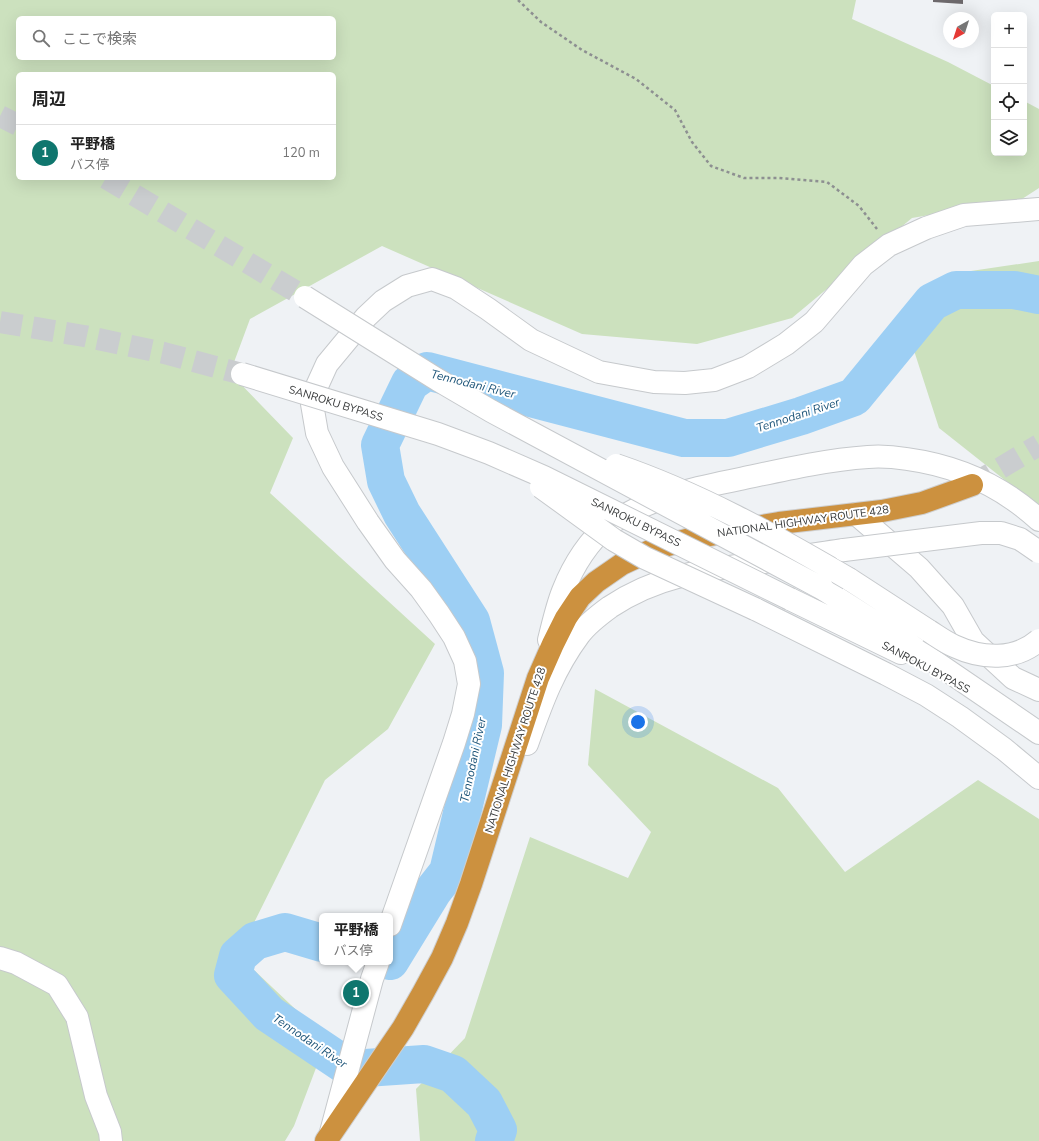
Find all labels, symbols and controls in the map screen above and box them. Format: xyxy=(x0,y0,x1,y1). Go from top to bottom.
north arrow xyxy=(943,12,979,48)
map controls xyxy=(991,12,1027,156)
button: + xyxy=(991,12,1027,48)
search box xyxy=(16,16,336,60)
icon: search xyxy=(30,27,52,49)
text: ここで検索 xyxy=(62,29,137,49)
button: − xyxy=(991,48,1027,84)
button: locate xyxy=(991,84,1027,120)
text: 周辺 xyxy=(32,88,66,111)
button: layers xyxy=(991,120,1027,156)
text: 平野橋 xyxy=(70,134,115,154)
text: 1 xyxy=(41,144,49,162)
text: 120 m xyxy=(282,144,320,162)
text: バス停 xyxy=(70,156,109,174)
water label: Tennodani River xyxy=(429,366,518,402)
street label: SANROKU BYPASS xyxy=(287,382,385,425)
water label: Tennodani River xyxy=(754,394,842,436)
street label: SANROKU BYPASS xyxy=(588,494,683,551)
street label: NATIONAL HIGHWAY ROUTE 428 xyxy=(716,502,890,541)
street label: SANROKU BYPASS xyxy=(879,638,973,697)
street label: NATIONAL HIGHWAY ROUTE 428 xyxy=(482,665,550,835)
your location xyxy=(628,712,648,732)
water label: Tennodani River xyxy=(456,715,490,804)
popup xyxy=(319,913,393,965)
text: 平野橋 xyxy=(333,920,379,940)
text: バス停 xyxy=(333,942,373,960)
pin: 1 xyxy=(343,978,369,1008)
water label: Tennodani River xyxy=(270,1010,351,1072)

